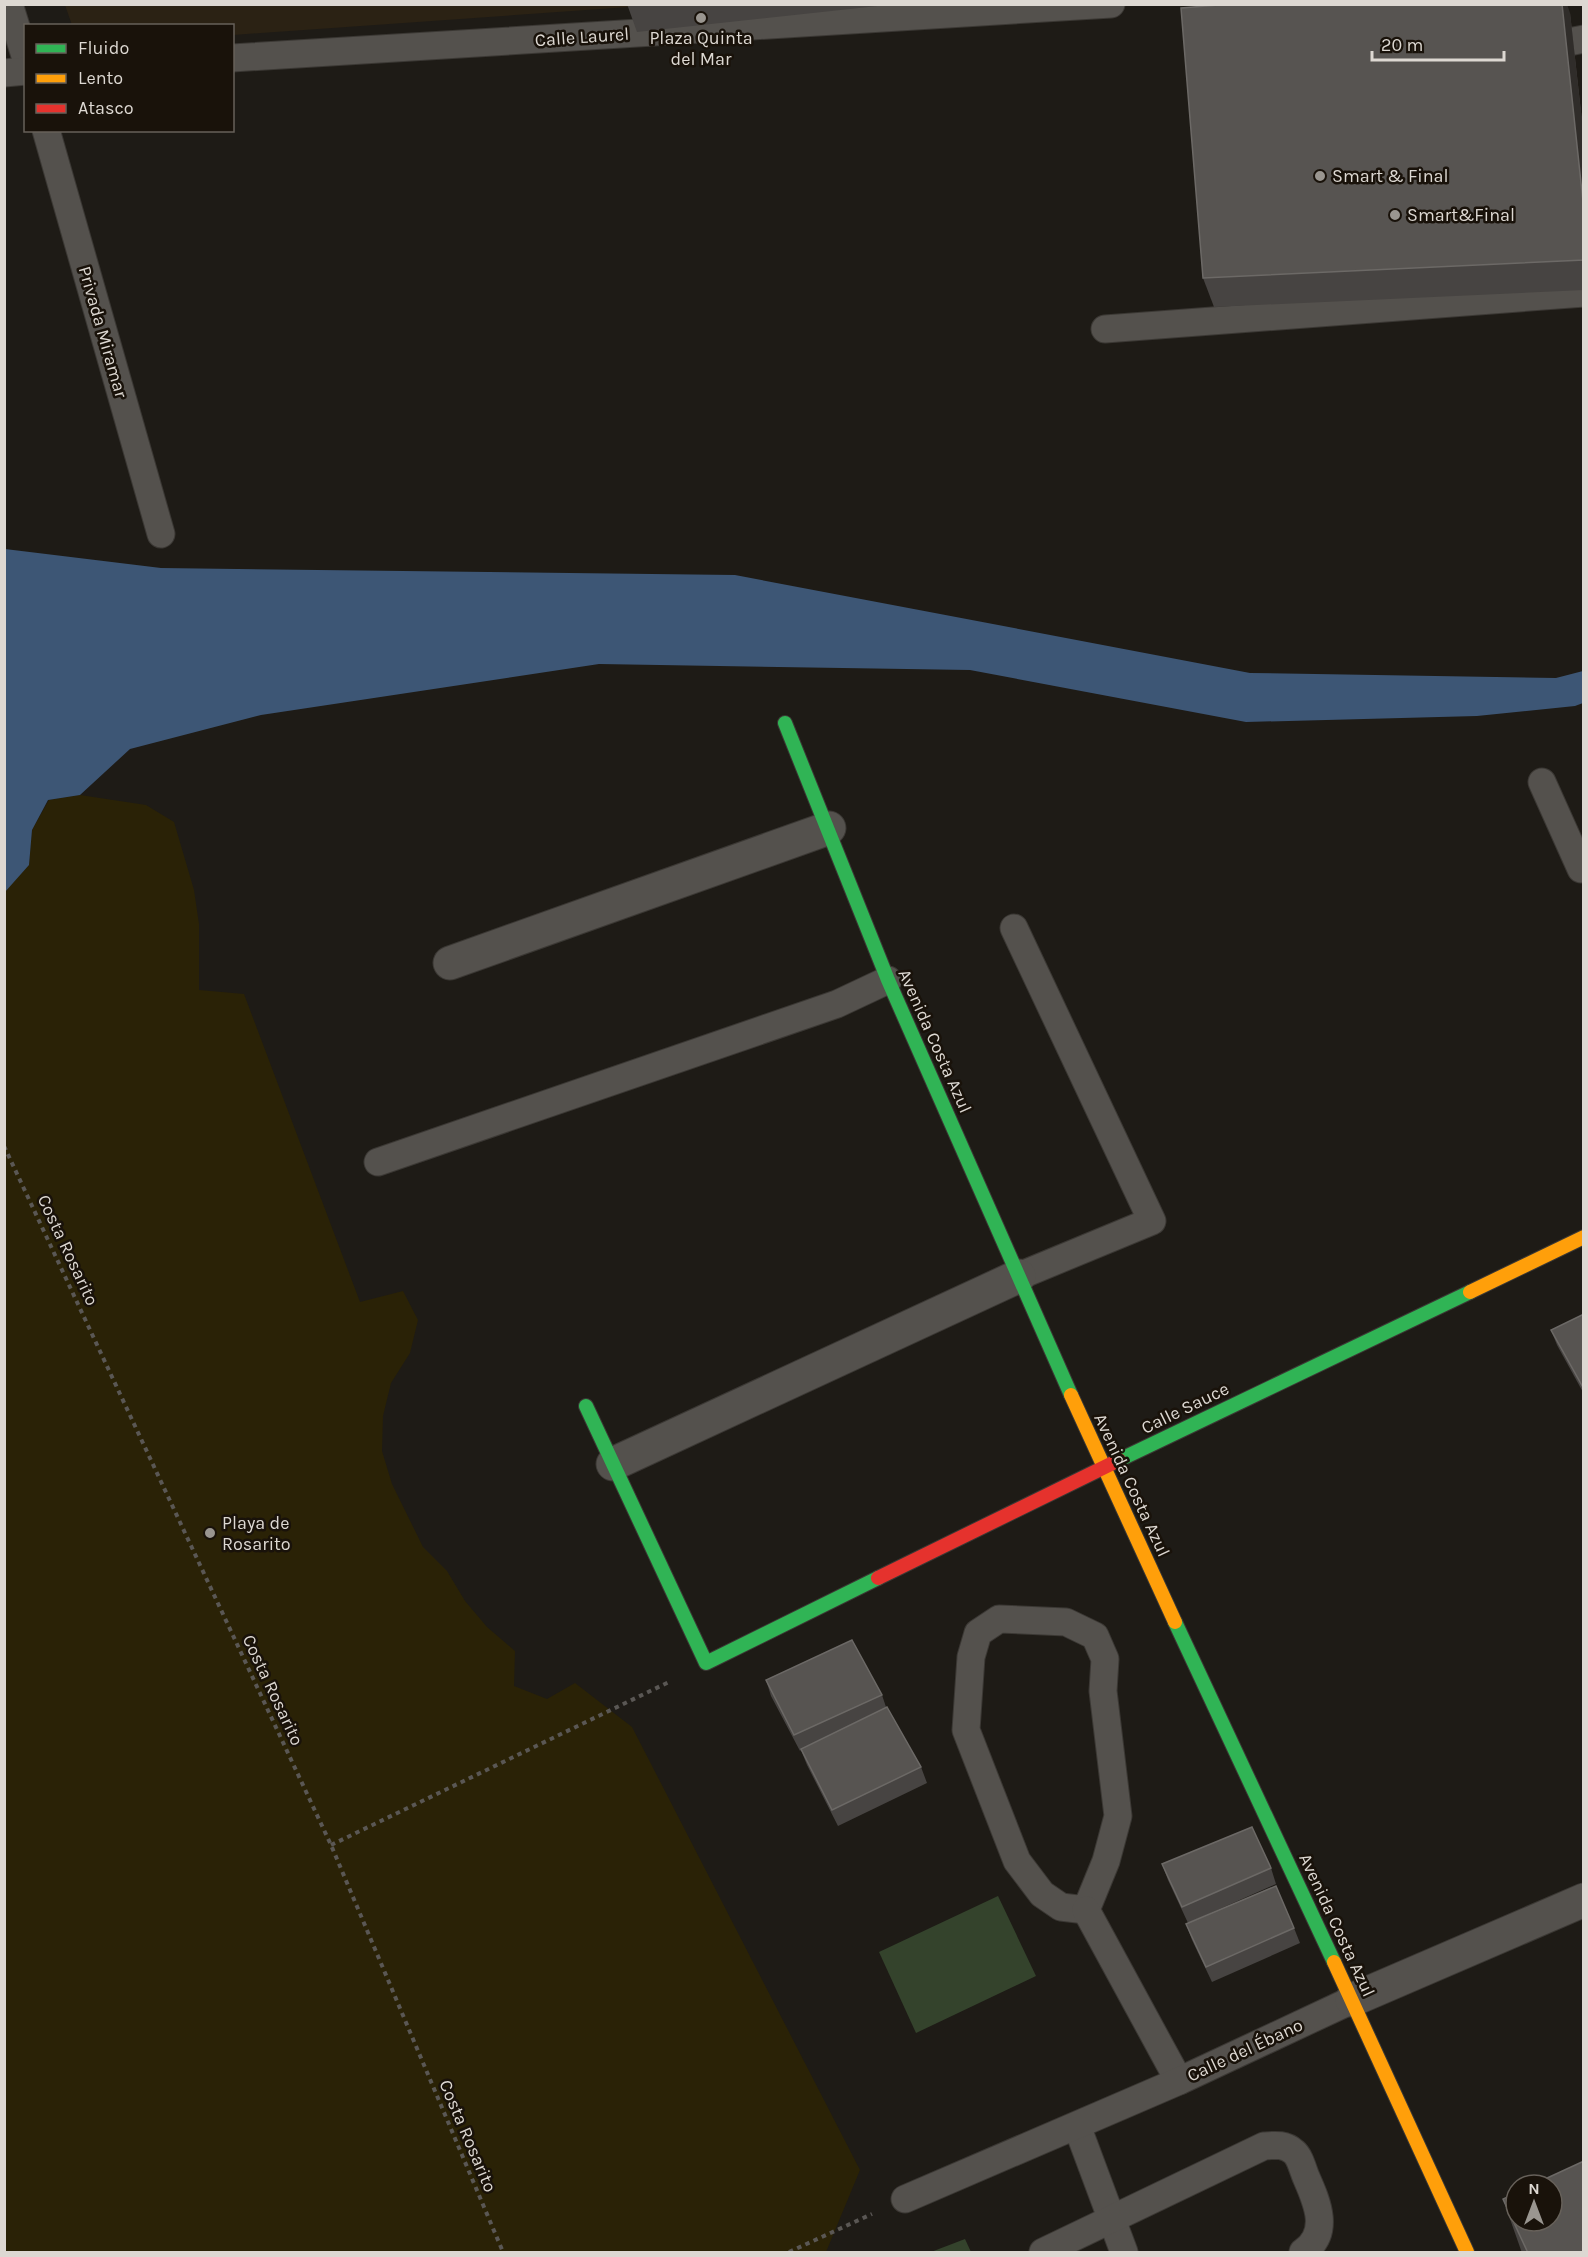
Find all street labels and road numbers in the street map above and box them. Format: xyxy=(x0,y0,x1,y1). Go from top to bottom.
street label: Calle Laurel xyxy=(534,23,630,51)
street label: Privada Miramar xyxy=(74,264,132,401)
street label: Avenida Costa Azul xyxy=(893,966,977,1116)
street label: Costa Rosarito xyxy=(33,1191,103,1309)
street label: Calle Sauce xyxy=(1138,1377,1232,1439)
street label: Avenida Costa Azul xyxy=(1089,1410,1175,1560)
street label: Costa Rosarito xyxy=(238,1631,308,1749)
street label: Avenida Costa Azul xyxy=(1294,1850,1380,2000)
street label: Calle del Ébano xyxy=(1183,2013,1306,2086)
street label: Costa Rosarito xyxy=(434,2076,502,2196)

